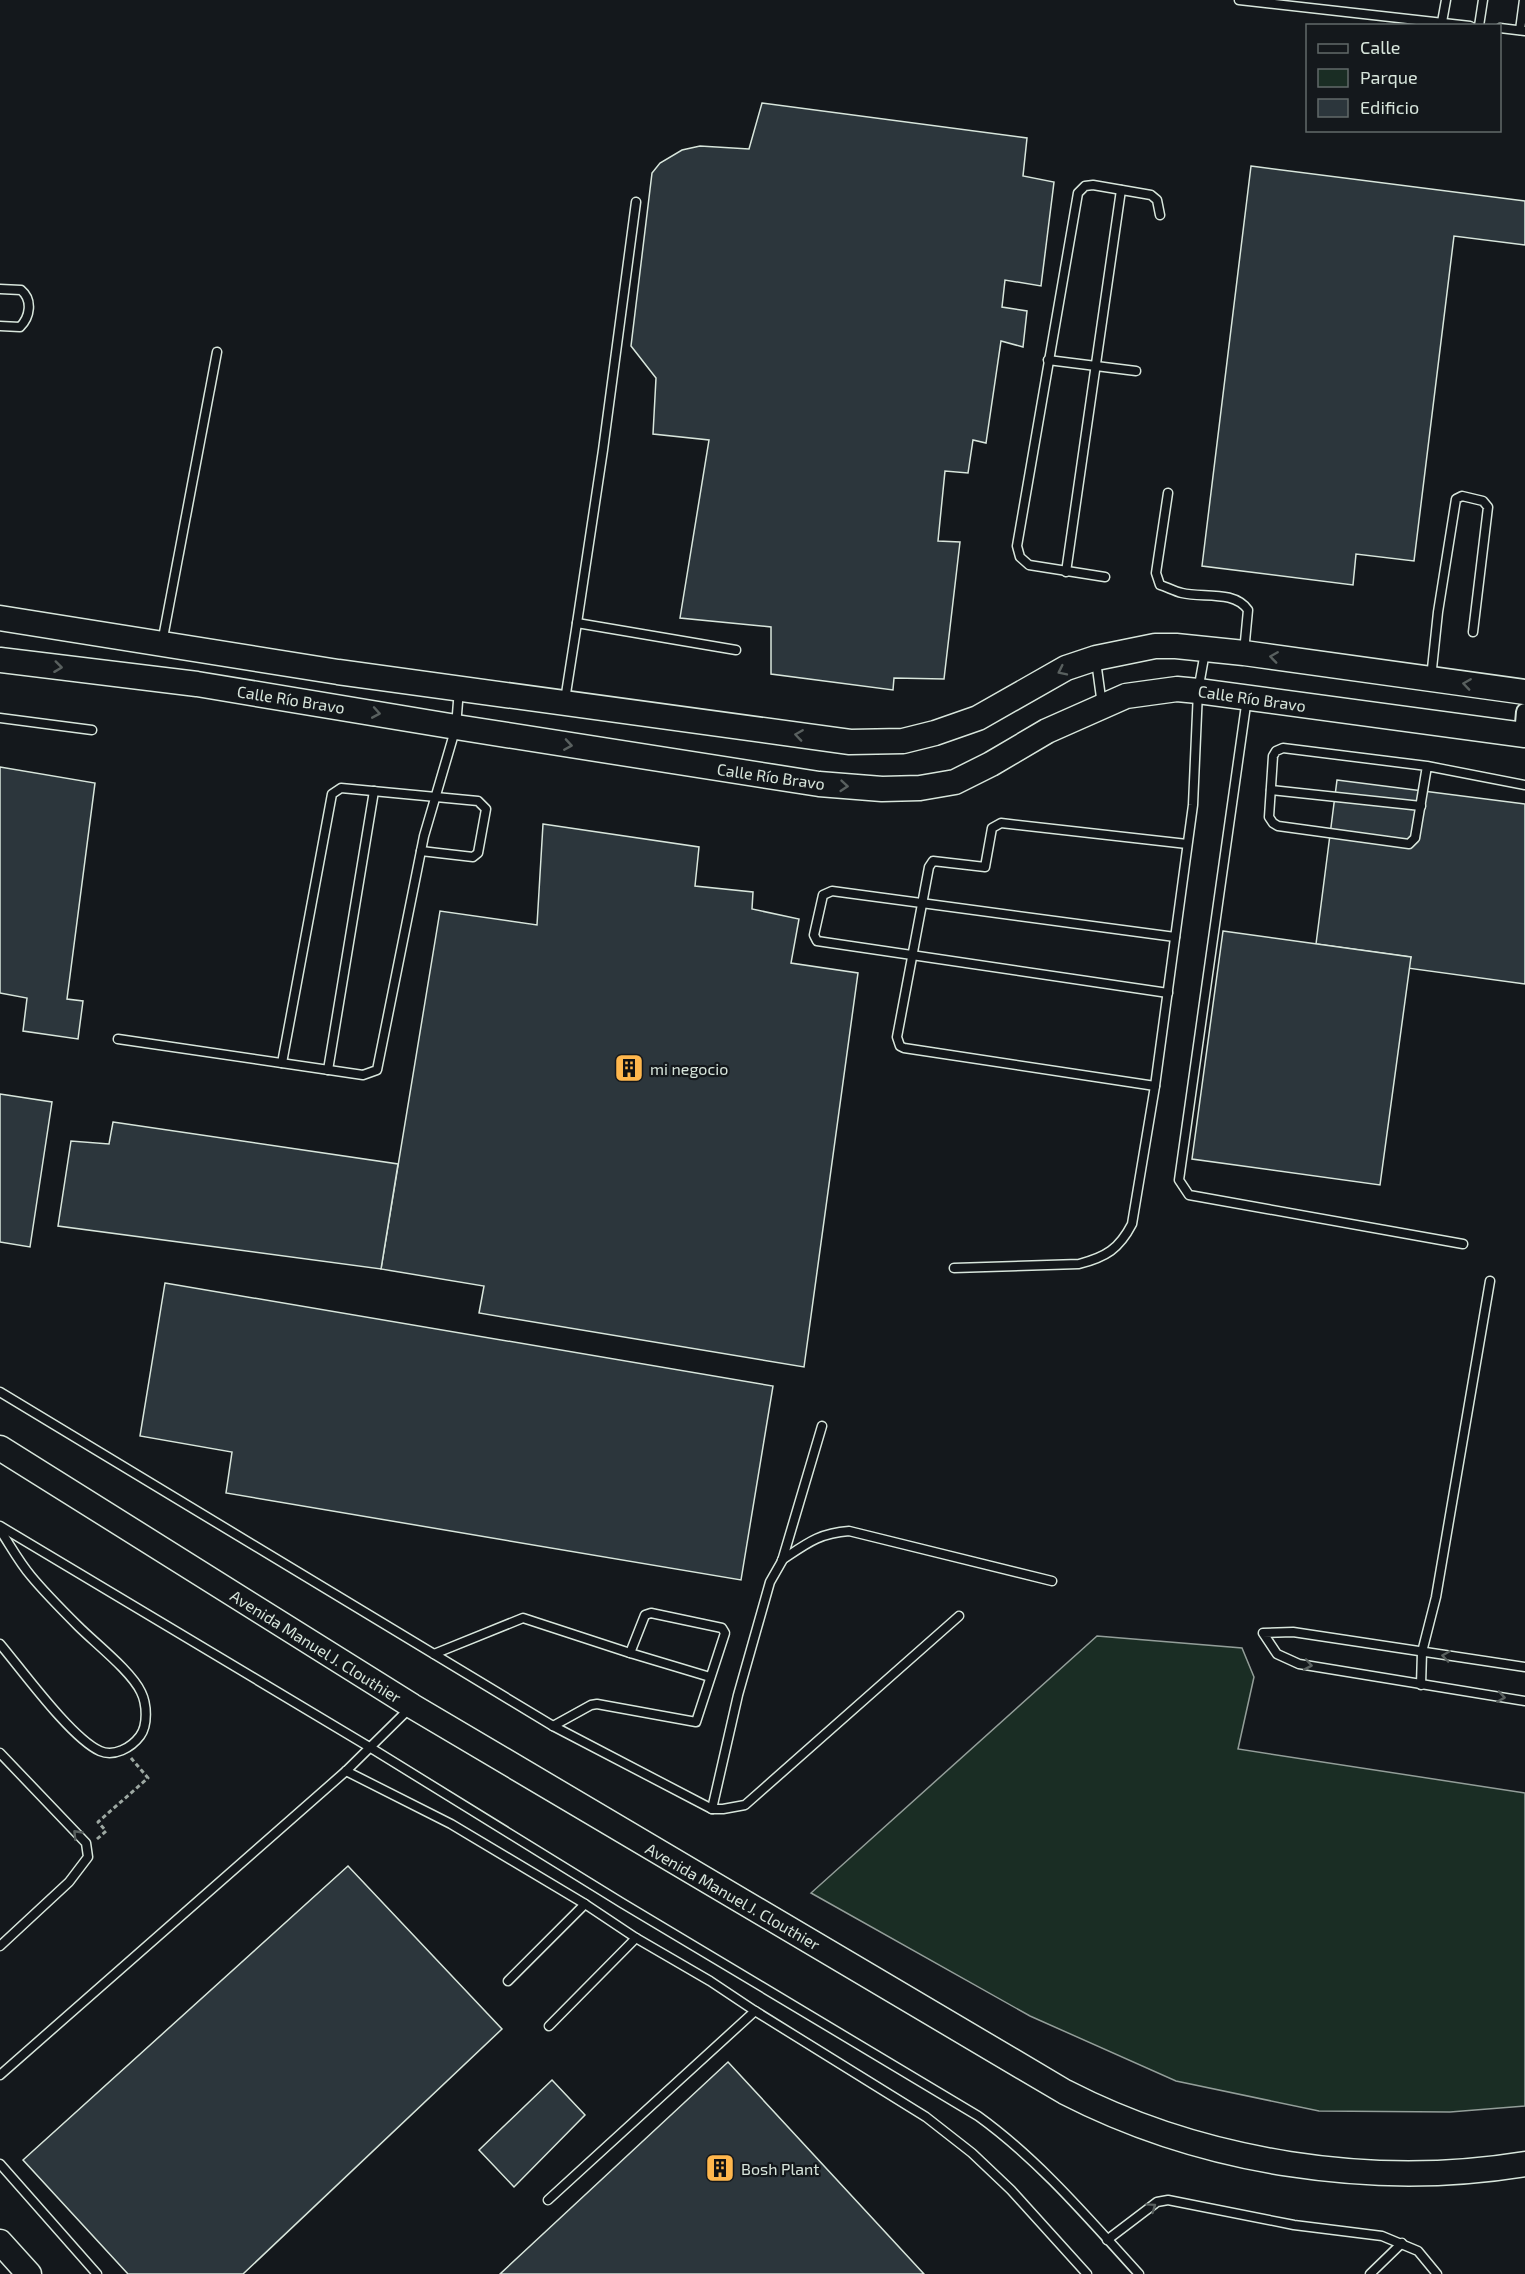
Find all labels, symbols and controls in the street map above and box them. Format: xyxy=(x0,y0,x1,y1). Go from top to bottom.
legend xyxy=(1306,24,1501,132)
text: Calle xyxy=(1360,36,1401,58)
text: Parque xyxy=(1360,66,1418,88)
text: Edificio xyxy=(1360,96,1419,118)
one-way arrow xyxy=(1269,651,1278,664)
one-way arrow xyxy=(54,661,63,673)
one-way arrow xyxy=(1058,664,1069,675)
one-way arrow xyxy=(1462,678,1472,690)
street label: Calle Río Bravo xyxy=(236,681,346,717)
street label: Calle Río Bravo xyxy=(1197,681,1307,715)
one-way arrow xyxy=(370,706,380,719)
one-way arrow xyxy=(795,730,804,742)
one-way arrow xyxy=(563,738,573,750)
street label: Calle Río Bravo xyxy=(716,759,826,793)
one-way arrow xyxy=(840,779,849,792)
building icon: mi negocio xyxy=(613,1052,645,1084)
place label: mi negocio xyxy=(650,1059,728,1078)
street label: Avenida Manuel J. Clouthier xyxy=(227,1585,405,1707)
one-way arrow xyxy=(1442,1650,1451,1662)
one-way arrow xyxy=(1303,1658,1313,1671)
one-way arrow xyxy=(1495,1690,1505,1703)
one-way arrow xyxy=(73,1830,84,1841)
street label: Avenida Manuel J. Clouthier xyxy=(643,1838,824,1954)
building icon: Bosh Plant xyxy=(704,2152,736,2184)
place label: Bosh Plant xyxy=(741,2159,819,2178)
one-way arrow xyxy=(1145,2203,1156,2214)

